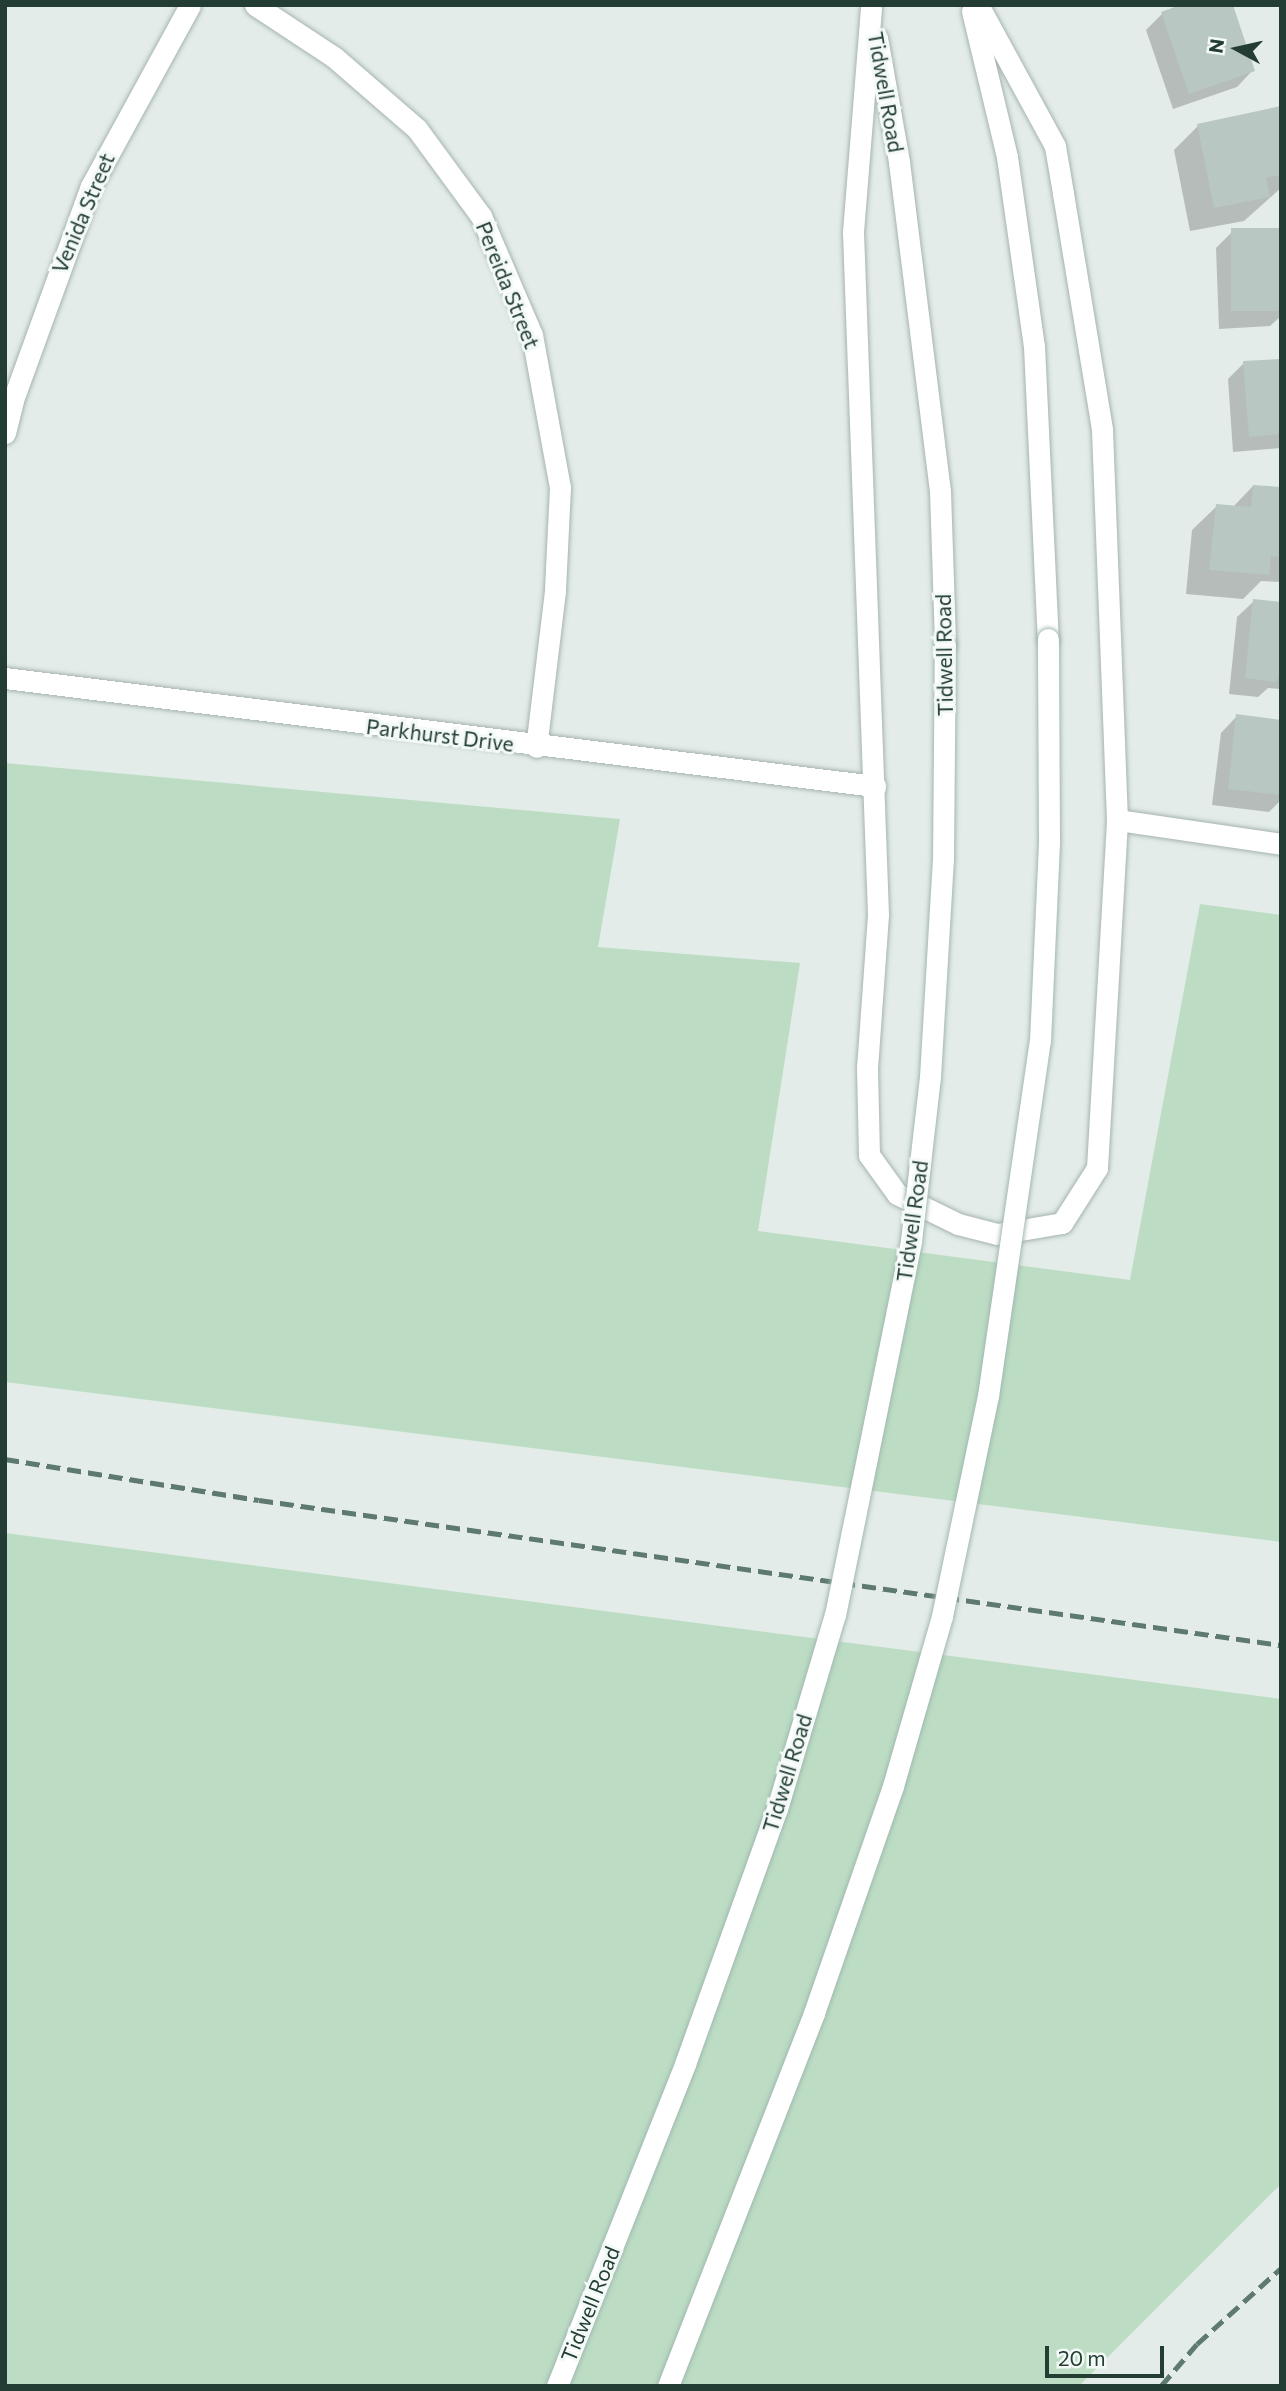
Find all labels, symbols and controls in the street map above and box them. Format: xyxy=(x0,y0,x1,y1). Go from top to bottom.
north arrow xyxy=(1202,14,1272,84)
street label: Tidwell Road xyxy=(863,30,909,154)
text: N xyxy=(1203,37,1228,55)
street label: Venida Street xyxy=(46,149,120,277)
street label: Pereida Street xyxy=(471,218,545,352)
street label: Tidwell Road xyxy=(930,594,958,716)
street label: Parkhurst Drive xyxy=(365,713,515,757)
street label: Tidwell Road xyxy=(891,1159,933,1283)
street label: Tidwell Road xyxy=(757,1711,817,1835)
street label: Tidwell Road xyxy=(555,2243,625,2365)
scale bar xyxy=(1048,2332,1167,2376)
text: 20 m xyxy=(1058,2345,1106,2370)

